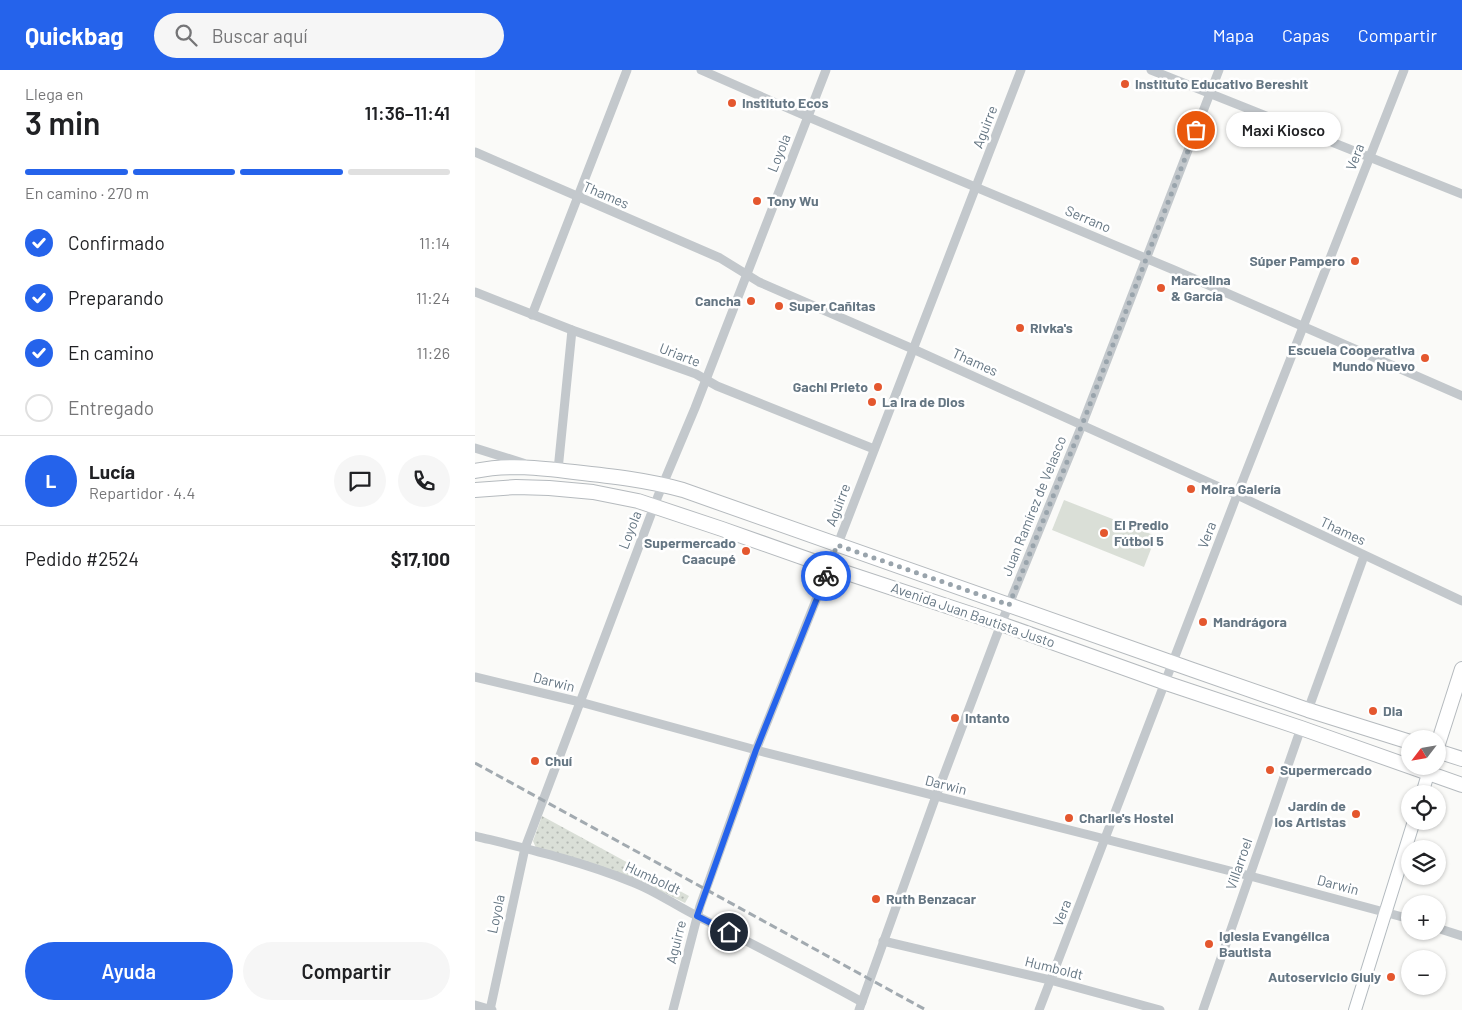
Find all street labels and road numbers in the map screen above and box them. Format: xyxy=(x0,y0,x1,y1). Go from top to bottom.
street label: Aguirre xyxy=(969,103,1000,151)
street label: Loyola xyxy=(763,131,794,174)
street label: Vera xyxy=(1342,141,1367,173)
street label: Thames xyxy=(581,177,632,212)
street label: Serrano xyxy=(1063,201,1114,236)
street label: Uriarte xyxy=(657,339,703,370)
street label: Thames xyxy=(950,344,1001,379)
street label: Juan Ramírez de Velasco xyxy=(998,433,1069,578)
street label: Aguirre xyxy=(822,481,853,529)
street label: Loyola xyxy=(615,508,645,551)
street label: Thames xyxy=(1318,513,1369,549)
street label: Vera xyxy=(1194,519,1219,551)
street label: Avenida Juan Bautista Justo xyxy=(889,578,1057,651)
street label: Darwin xyxy=(531,668,577,695)
street label: Darwin xyxy=(923,771,969,798)
street label: Villarroel xyxy=(1222,836,1255,892)
street label: Humboldt xyxy=(623,857,684,898)
street label: Darwin xyxy=(1315,871,1361,898)
street label: Loyola xyxy=(483,893,508,935)
street label: Vera xyxy=(1049,897,1074,929)
street label: Aguirre xyxy=(662,918,689,965)
street label: Humboldt xyxy=(1023,952,1085,983)

